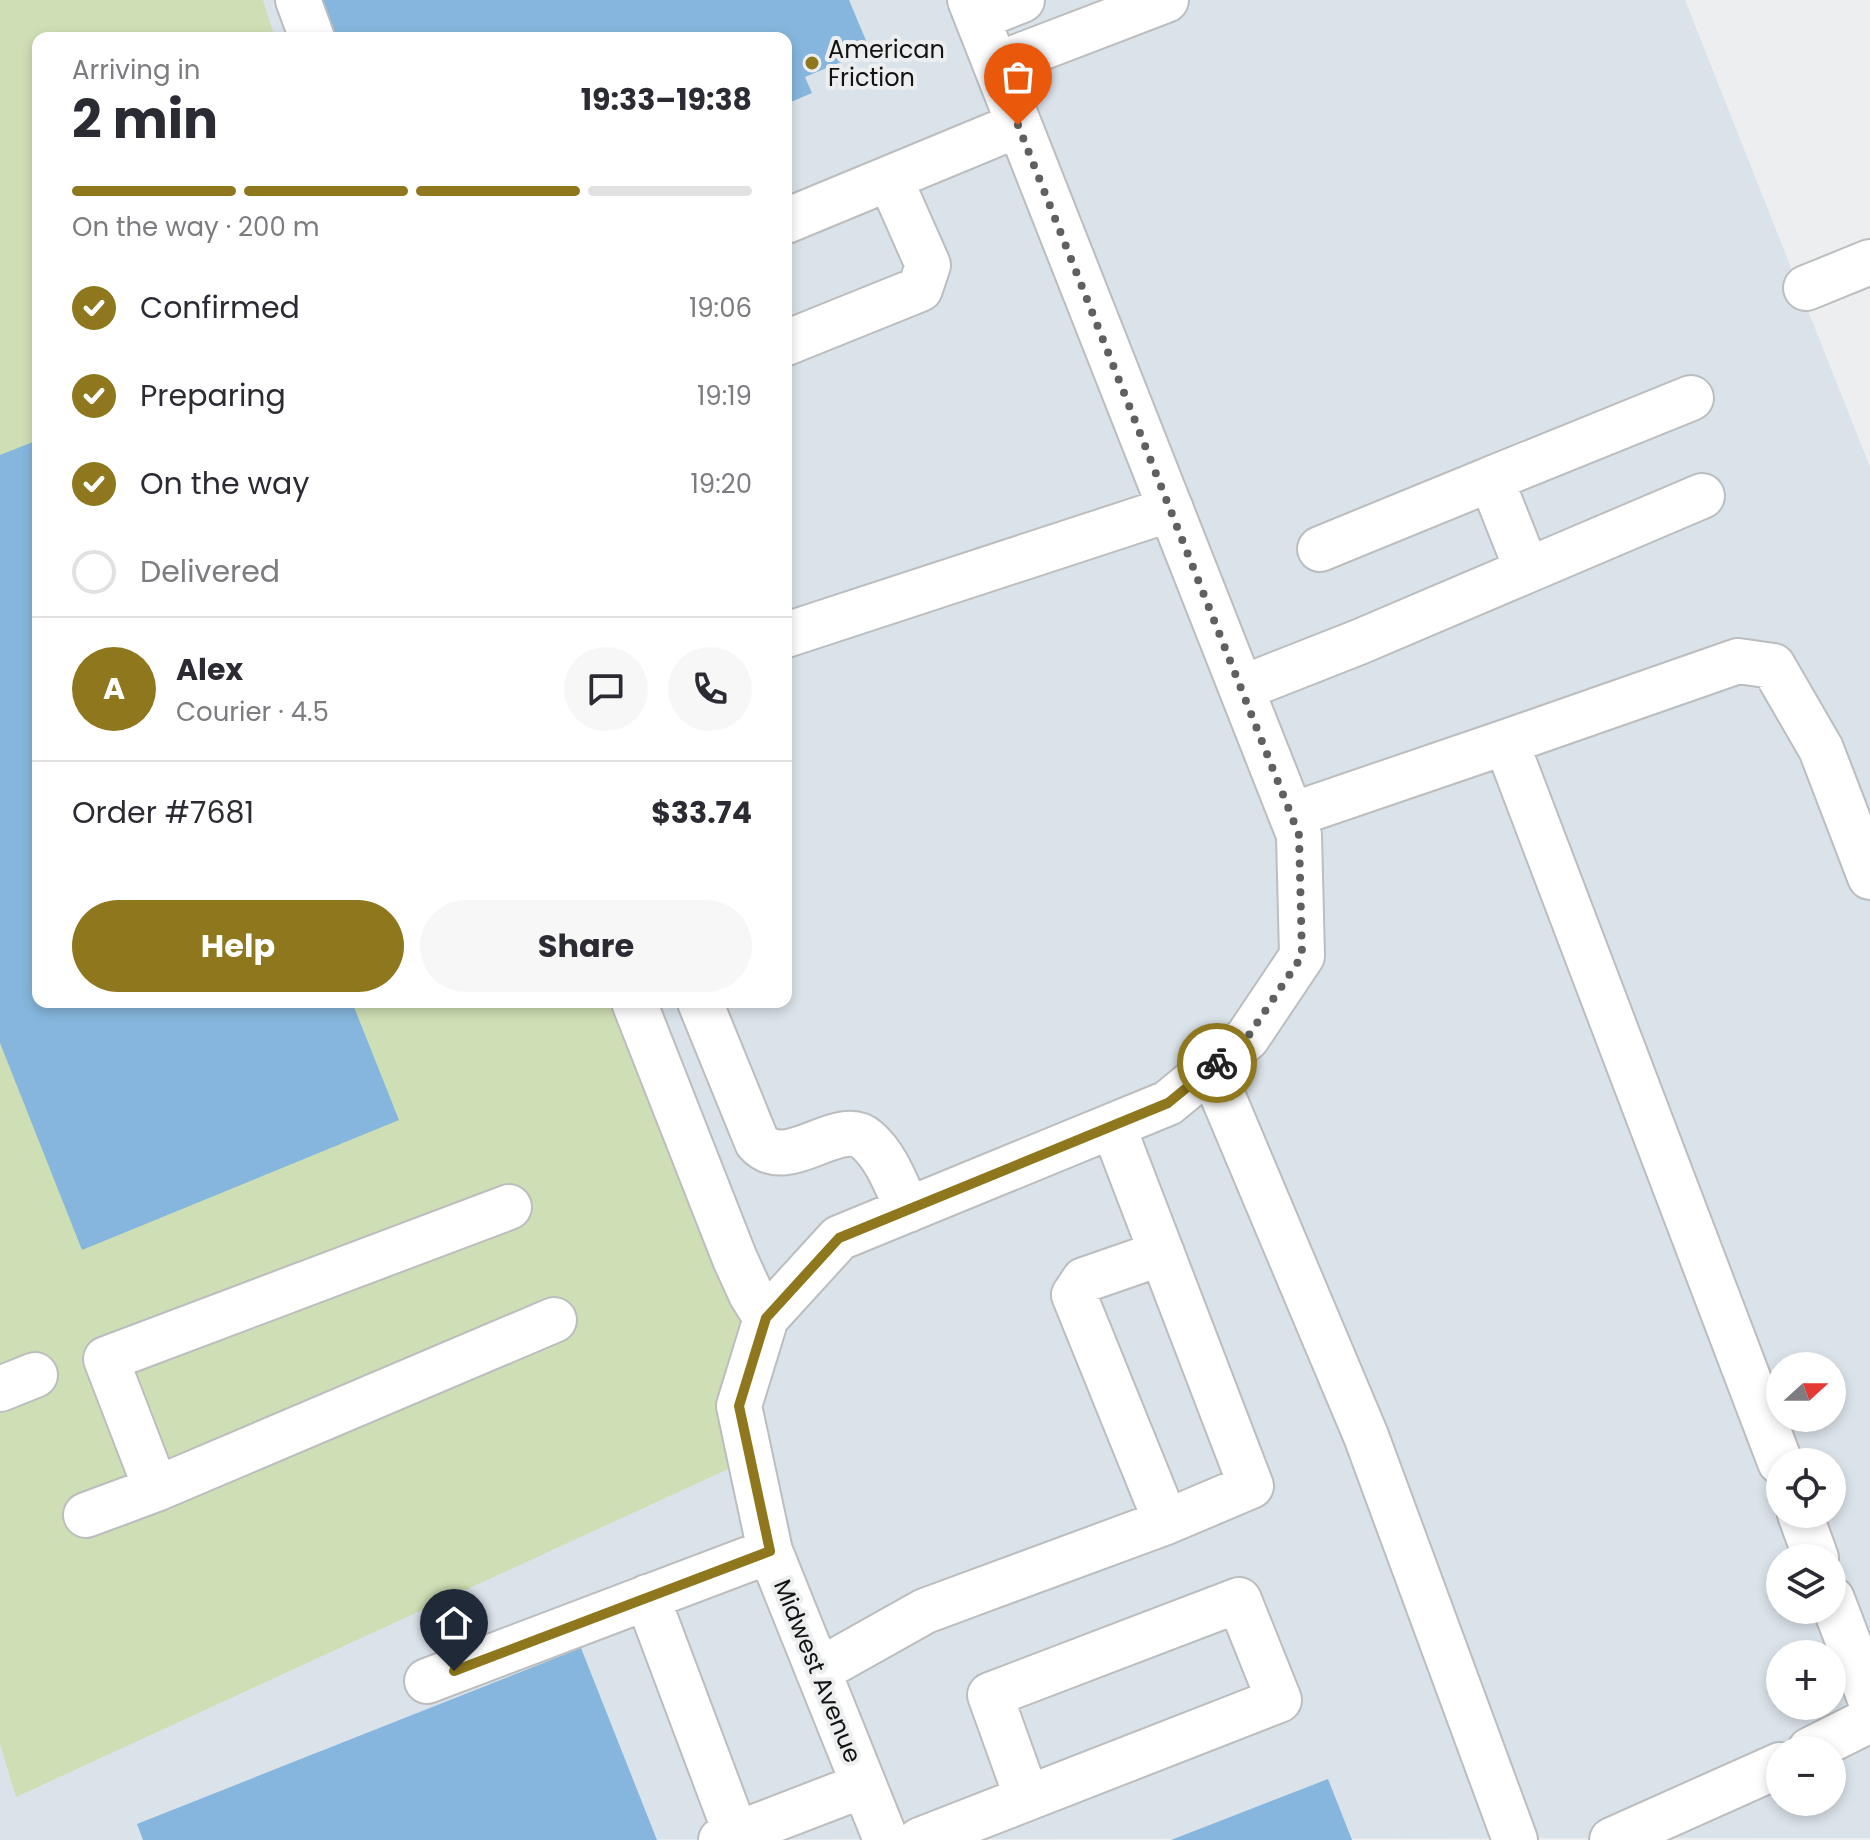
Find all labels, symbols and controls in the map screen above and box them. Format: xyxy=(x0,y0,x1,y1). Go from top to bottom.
place label: American Friction xyxy=(828,33,945,94)
pin xyxy=(984,43,1052,125)
text: Arriving in xyxy=(72,52,201,88)
marker: American Friction xyxy=(803,54,821,72)
icon: bag xyxy=(996,55,1040,99)
text: 19:33–19:38 xyxy=(581,78,752,121)
text: 2 min xyxy=(72,83,218,156)
text: On the way · 200 m xyxy=(72,209,319,245)
icon: check xyxy=(72,286,116,330)
text: Confirmed xyxy=(140,286,300,329)
text: 19:06 xyxy=(689,290,752,326)
icon: check xyxy=(72,374,116,418)
text: Preparing xyxy=(140,374,286,417)
text: 19:19 xyxy=(697,378,752,414)
icon: check xyxy=(72,462,116,506)
text: On the way xyxy=(140,462,309,505)
text: 19:20 xyxy=(690,466,752,502)
text: Delivered xyxy=(140,550,280,593)
button: chat xyxy=(564,647,648,731)
button: phone xyxy=(668,647,752,731)
text: Alex xyxy=(176,648,243,691)
text: A xyxy=(103,667,125,710)
text: Courier · 4.5 xyxy=(176,694,329,730)
text: Order #7681 xyxy=(72,791,254,834)
text: $33.74 xyxy=(651,791,752,834)
button: Help xyxy=(72,900,404,992)
button: Share xyxy=(420,900,752,992)
courier xyxy=(1177,1023,1257,1103)
icon: bike xyxy=(1195,1041,1239,1085)
north arrow xyxy=(1766,1352,1846,1432)
map controls xyxy=(1766,1352,1846,1816)
button: locate xyxy=(1766,1448,1846,1528)
button: layers xyxy=(1766,1544,1846,1624)
street label: Midwest Avenue xyxy=(766,1574,870,1768)
pin xyxy=(420,1589,488,1671)
icon: home xyxy=(432,1601,476,1645)
button: + xyxy=(1766,1640,1846,1720)
button: − xyxy=(1766,1736,1846,1816)

